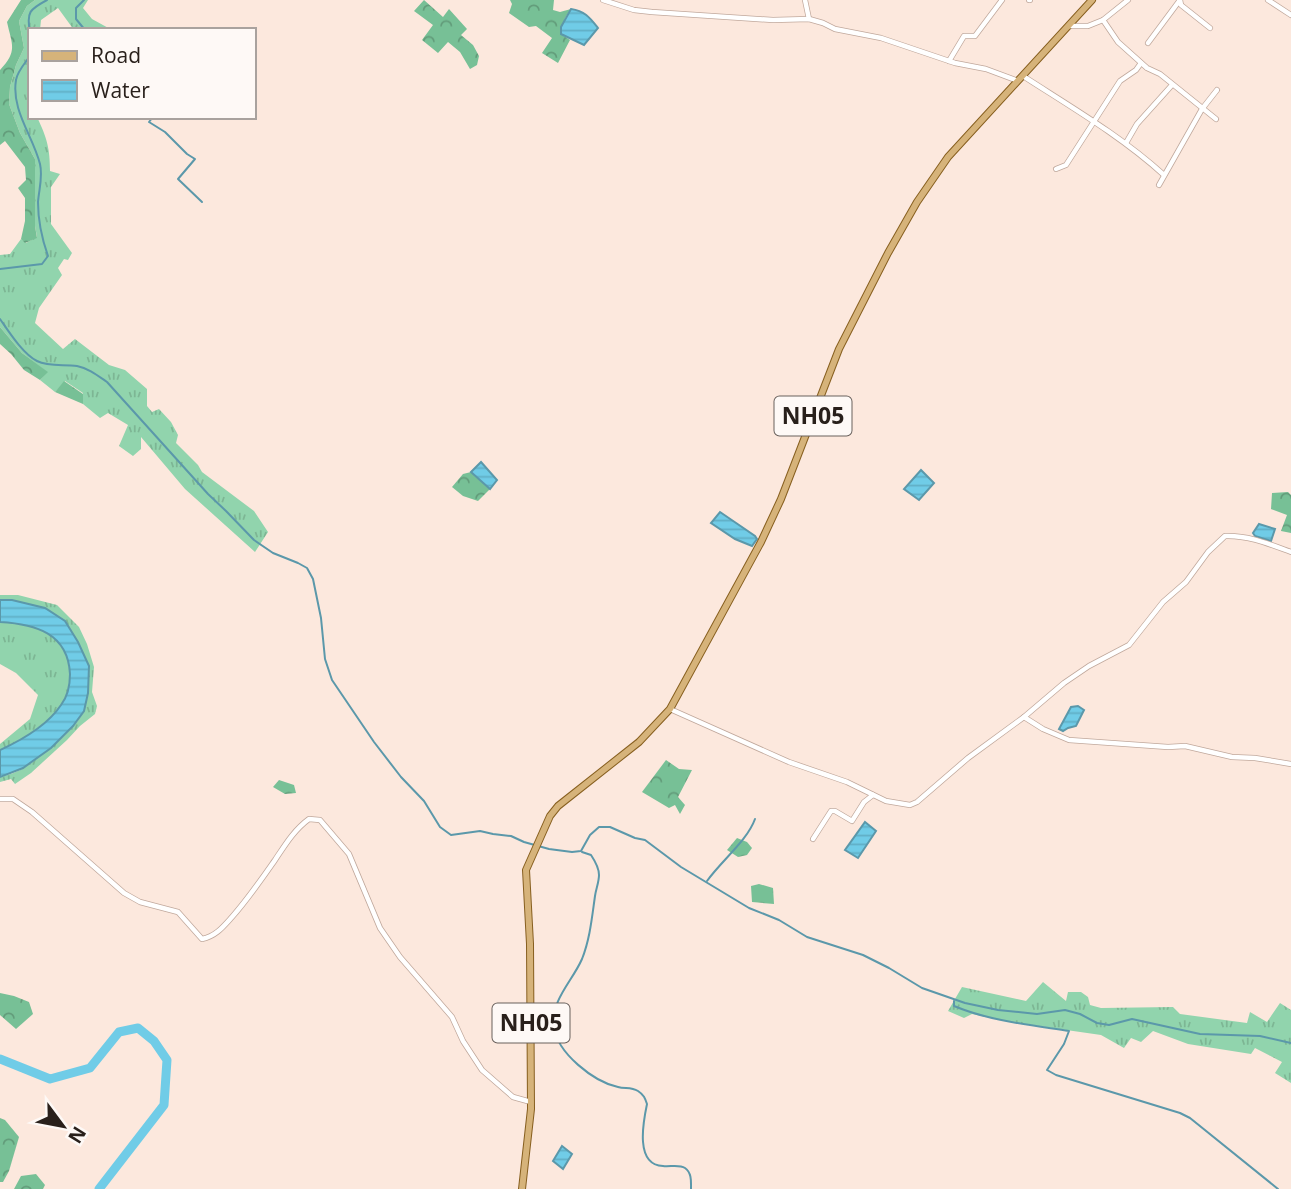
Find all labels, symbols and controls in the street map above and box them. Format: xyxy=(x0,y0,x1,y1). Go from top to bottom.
legend xyxy=(28,28,256,119)
text: Road xyxy=(91,41,141,69)
text: Water xyxy=(91,76,150,104)
road number: NH05 xyxy=(774,396,852,436)
road number: NH05 xyxy=(492,1004,570,1042)
north arrow xyxy=(28,1091,98,1161)
text: N xyxy=(62,1122,93,1148)

